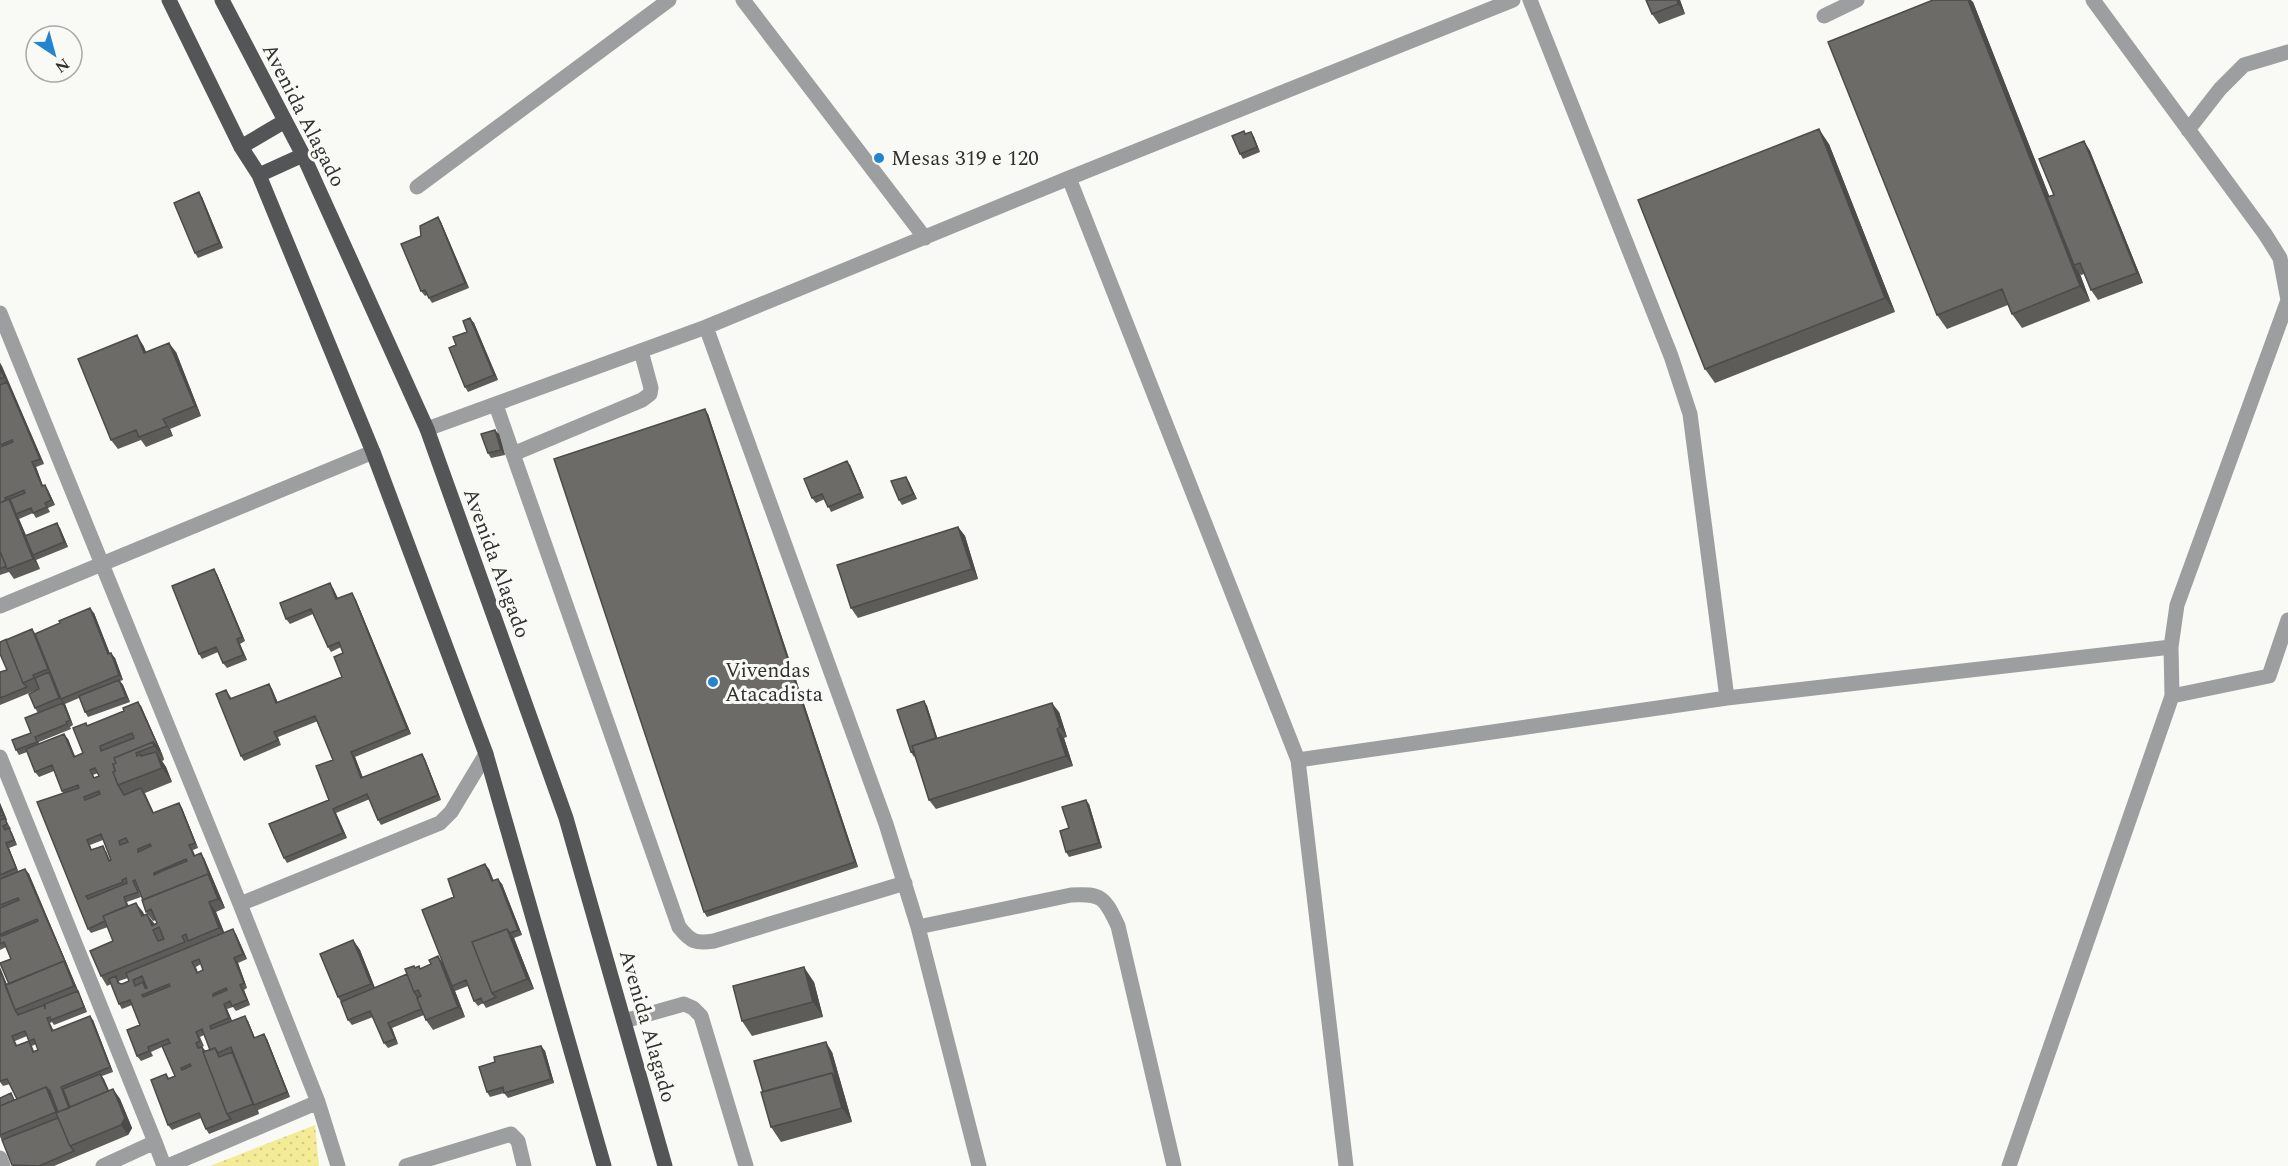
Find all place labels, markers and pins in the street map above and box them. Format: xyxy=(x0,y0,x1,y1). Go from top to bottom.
place label: Mesas 319 e 120 xyxy=(891,143,1039,175)
marker: Mesas 319 e 120 xyxy=(872,151,886,165)
place label: Vivendas Atacadista xyxy=(725,655,824,711)
marker: Vivendas Atacadista xyxy=(706,675,720,689)

